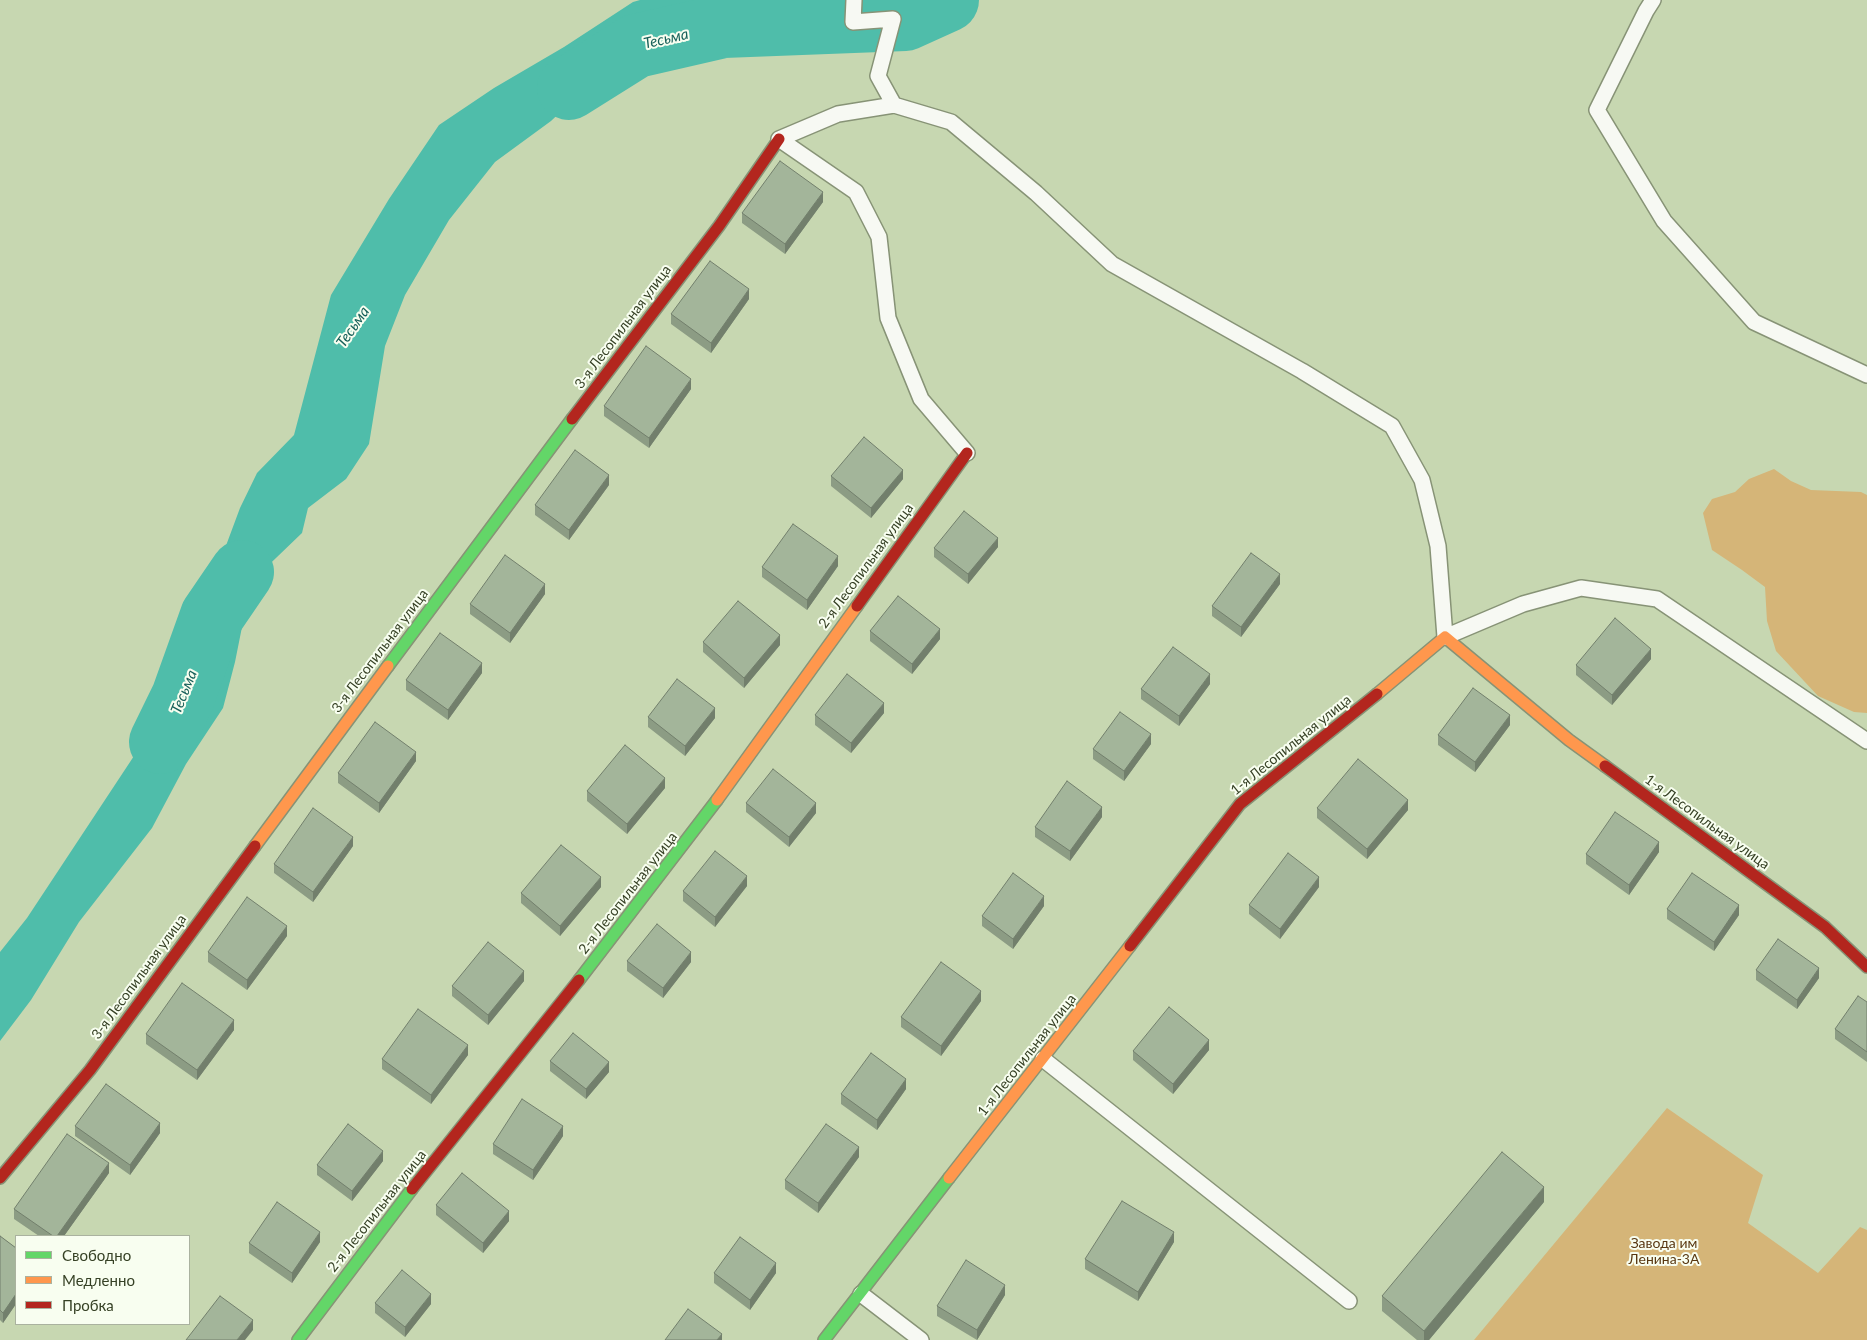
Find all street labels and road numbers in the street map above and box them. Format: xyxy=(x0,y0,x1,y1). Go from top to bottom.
street label: 3-я Лесопильная улица xyxy=(571,262,675,392)
street label: 2-я Лесопильная улица xyxy=(815,500,917,632)
street label: 3-я Лесопильная улица xyxy=(328,586,432,716)
street label: 1-я Лесопильная улица xyxy=(1227,691,1355,799)
street label: 1-я Лесопильная улица xyxy=(1641,771,1773,873)
street label: 2-я Лесопильная улица xyxy=(575,829,681,957)
street label: 3-я Лесопильная улица xyxy=(88,911,190,1043)
street label: 1-я Лесопильная улица xyxy=(974,991,1080,1119)
street label: 2-я Лесопильная улица xyxy=(324,1147,430,1275)

